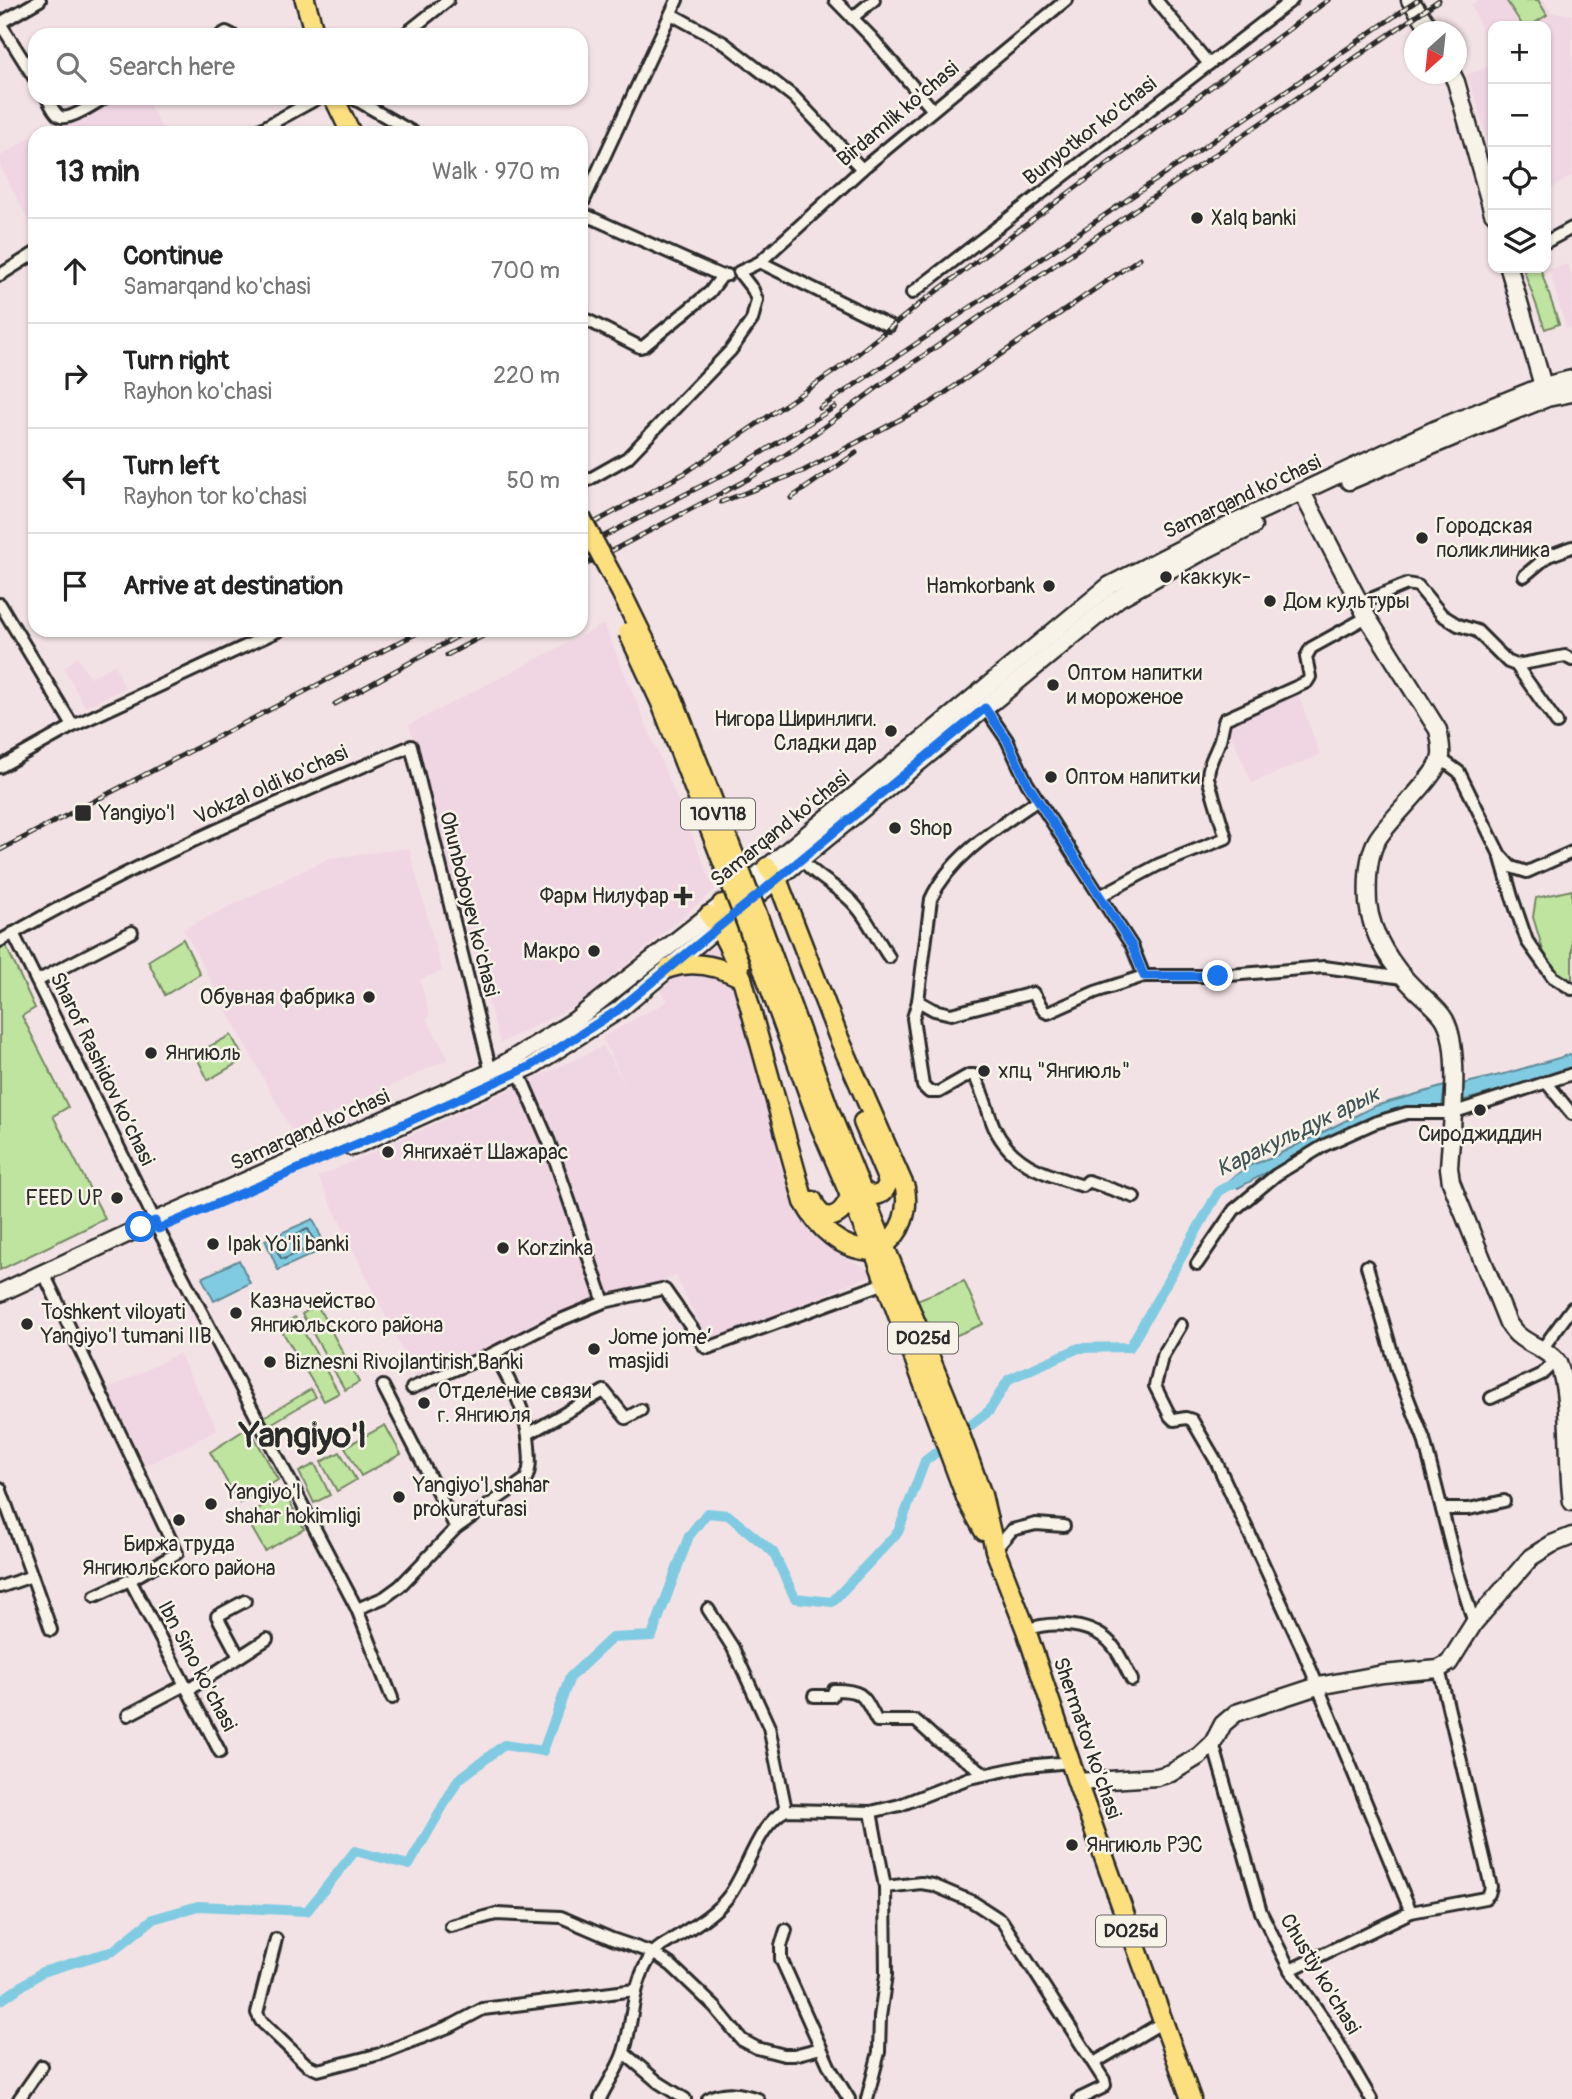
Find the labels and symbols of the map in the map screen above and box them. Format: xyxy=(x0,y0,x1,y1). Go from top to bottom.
north arrow xyxy=(1404,21,1467,84)
street label: Birdamlik ko'chasi xyxy=(831,55,965,173)
street label: Bunyotkor ko'chasi xyxy=(1018,70,1162,192)
place label: Xalq banki xyxy=(1211,205,1296,232)
marker: Xalq banki xyxy=(1189,210,1205,226)
street label: Samarqand ko'chasi xyxy=(1159,448,1326,545)
place label: Городская поликлиника xyxy=(1436,513,1550,564)
marker: Городская поликлиника xyxy=(1414,530,1430,546)
place label: каккук- xyxy=(1180,564,1251,591)
marker: каккук- xyxy=(1158,569,1174,585)
place label: Hamkorbank xyxy=(926,573,1035,600)
marker: Hamkorbank xyxy=(1041,578,1057,594)
place label: Дом культуры xyxy=(1283,588,1410,615)
marker: Дом культуры xyxy=(1262,593,1278,609)
place label: Оптом напитки и мороженое xyxy=(1067,660,1202,711)
marker: Оптом напитки и мороженое xyxy=(1045,677,1061,693)
place label: Нигора Ширинлиги. Сладки дар xyxy=(714,706,877,757)
marker: Нигора Ширинлиги. Сладки дар xyxy=(883,723,899,739)
street label: Vokzal oldi ko'chasi xyxy=(190,739,352,831)
street label: Samarqand ko'chasi xyxy=(705,764,855,893)
place label: Оптом напитки xyxy=(1065,764,1200,791)
marker: Оптом напитки xyxy=(1043,769,1059,785)
road number: 10V118 xyxy=(681,799,755,830)
place label: Yangiyo'l xyxy=(98,800,175,827)
marker: Yangiyo'l xyxy=(73,803,93,823)
street label: Ohunboboyev ko'chasi xyxy=(433,809,505,999)
place label: Shop xyxy=(909,815,953,842)
marker: Shop xyxy=(887,820,903,836)
place label: Фарм Нилуфар xyxy=(540,883,669,910)
marker: Фарм Нилуфар xyxy=(675,888,691,904)
place label: Макро xyxy=(523,938,580,965)
marker: Макро xyxy=(586,943,602,959)
route end xyxy=(1202,960,1233,991)
street label: Sharof Rashidov ko’chasi xyxy=(43,968,161,1170)
place label: Обувная фабрика xyxy=(200,984,355,1011)
marker: Обувная фабрика xyxy=(361,989,377,1005)
place label: Янгиюль xyxy=(165,1040,241,1067)
marker: Янгиюль xyxy=(143,1045,159,1061)
place label: хпц "Янгиюль" xyxy=(998,1058,1130,1085)
marker: хпц "Янгиюль" xyxy=(976,1063,992,1079)
water label: Каракульдук арык xyxy=(1211,1078,1386,1183)
street label: Samarqand ko'chasi xyxy=(226,1083,394,1177)
marker: Сироджиддин xyxy=(1472,1102,1488,1118)
place label: Сироджиддин xyxy=(1418,1121,1542,1148)
place label: Янгихаёт Шажарас xyxy=(402,1139,568,1166)
marker: Янгихаёт Шажарас xyxy=(380,1144,396,1160)
place label: FEED UP xyxy=(25,1185,103,1212)
marker: FEED UP xyxy=(109,1190,125,1206)
route start xyxy=(125,1211,156,1242)
place label: Ipak Yo'li banki xyxy=(227,1231,349,1258)
place label: Korzinka xyxy=(517,1235,593,1262)
marker: Ipak Yo'li banki xyxy=(205,1236,221,1252)
marker: Korzinka xyxy=(495,1240,511,1256)
place label: Казначейство Янгиюльского района xyxy=(250,1288,443,1339)
place label: Toshkent viloyati Yangiyo'l tumani IIB xyxy=(40,1299,212,1350)
marker: Казначейство Янгиюльского района xyxy=(228,1305,244,1321)
marker: Toshkent viloyati Yangiyo'l tumani IIB xyxy=(19,1316,35,1332)
road number: D025d xyxy=(888,1322,958,1354)
place label: Jome jome’ masjidi xyxy=(608,1324,712,1375)
marker: Jome jome’ masjidi xyxy=(586,1341,602,1357)
place label: Biznesni Rivojlantirish Banki xyxy=(284,1349,523,1376)
marker: Biznesni Rivojlantirish Banki xyxy=(262,1354,278,1370)
place label: Отделение связи г. Янгиюля xyxy=(438,1378,591,1429)
marker: Отделение связи г. Янгиюля xyxy=(416,1395,432,1411)
district label: Yangiyo'l xyxy=(238,1414,366,1458)
place label: Yangiyo'l shahar prokuraturasi xyxy=(412,1472,550,1523)
place label: Yangiyo'l shahar hokimligi xyxy=(224,1479,361,1530)
marker: Yangiyo'l shahar prokuraturasi xyxy=(391,1489,407,1505)
marker: Yangiyo'l shahar hokimligi xyxy=(203,1496,219,1512)
marker: Биржа труда Янгиюльского района xyxy=(171,1512,187,1528)
place label: Биржа труда Янгиюльского района xyxy=(82,1531,276,1582)
street label: Ibn Sino ko'chasi xyxy=(151,1596,243,1736)
street label: Shermatov ko'chasi xyxy=(1047,1654,1127,1823)
place label: Янгиюль РЭС xyxy=(1086,1832,1203,1859)
marker: Янгиюль РЭС xyxy=(1064,1837,1080,1853)
street label: Chustiy ko'chasi xyxy=(1273,1909,1367,2039)
road number: D025d xyxy=(1096,1915,1166,1946)

